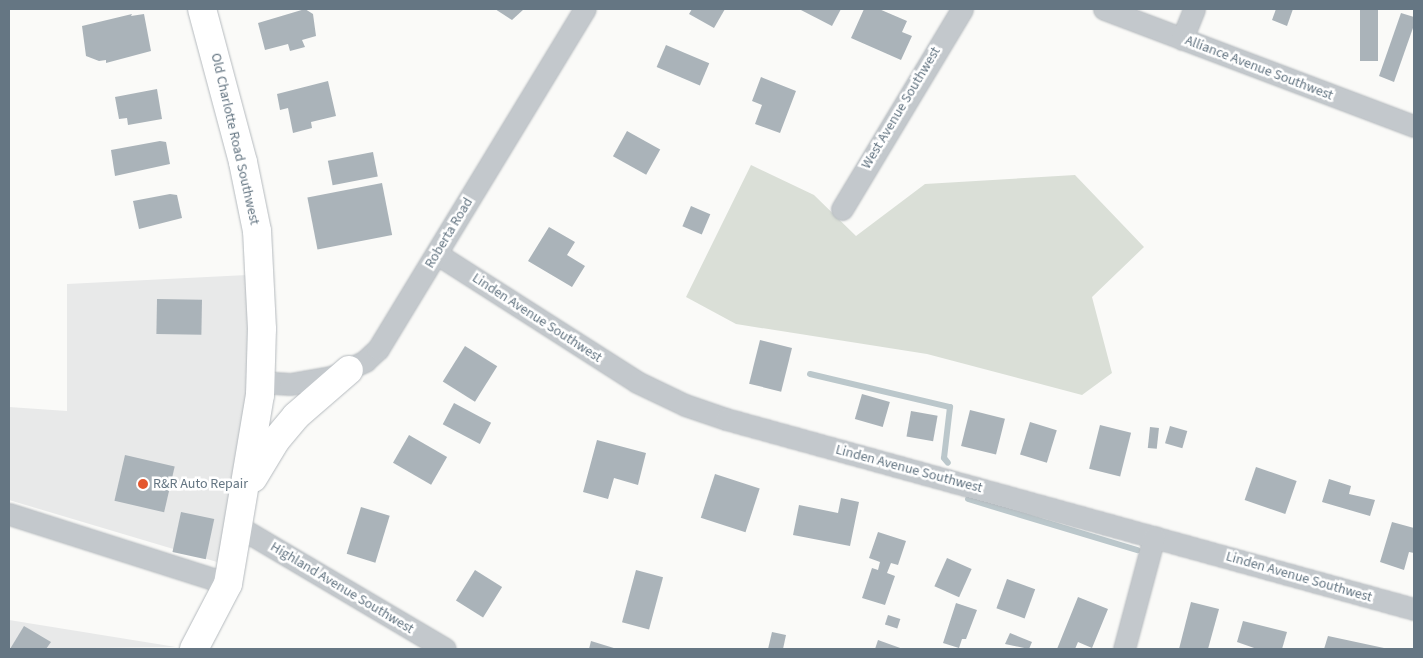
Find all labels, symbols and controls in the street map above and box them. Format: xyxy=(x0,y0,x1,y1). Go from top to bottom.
street label: Alliance Avenue Southwest xyxy=(1183,32,1335,104)
street label: West Avenue Southwest xyxy=(858,44,944,172)
street label: Old Charlotte Road Southwest xyxy=(207,51,263,227)
street label: Roberta Road xyxy=(421,195,477,271)
street label: Linden Avenue Southwest xyxy=(469,270,605,366)
street label: Linden Avenue Southwest xyxy=(834,441,984,497)
place label: R&R Auto Repair xyxy=(153,476,248,492)
marker: R&R Auto Repair xyxy=(137,478,149,490)
street label: Highland Avenue Southwest xyxy=(267,538,417,638)
street label: Linden Avenue Southwest xyxy=(1224,548,1374,606)

